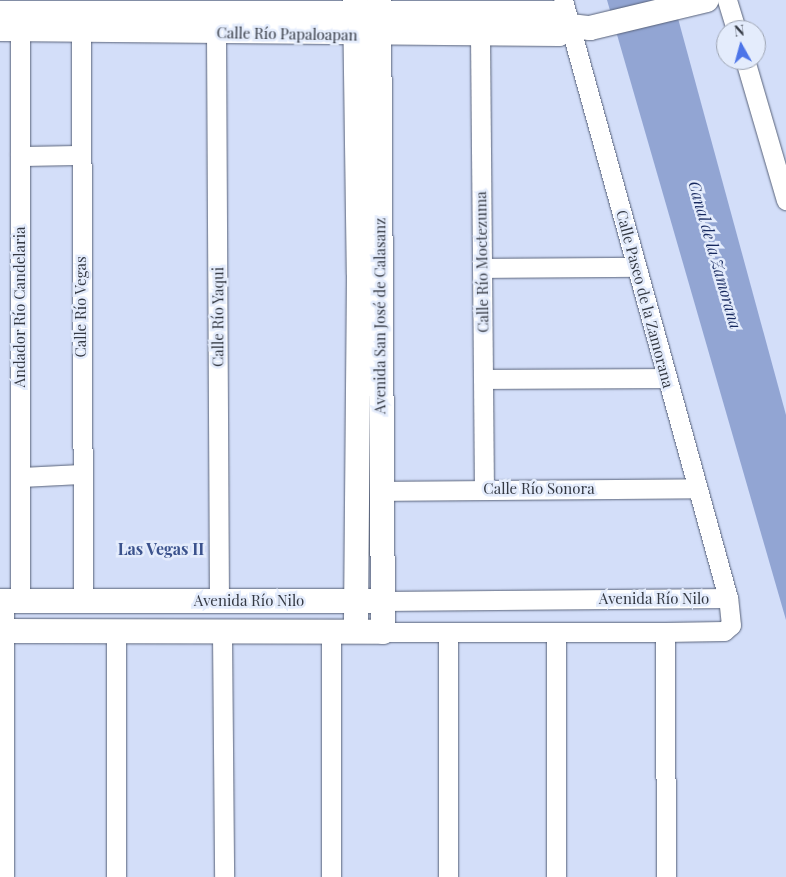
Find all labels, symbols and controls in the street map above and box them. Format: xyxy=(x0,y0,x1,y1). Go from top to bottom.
north arrow xyxy=(716,20,766,70)
text: N xyxy=(733,21,745,41)
street label: Calle Río Papaloapan xyxy=(216,24,358,44)
water label: Canal de la Zamorana xyxy=(685,179,745,331)
street label: Calle Río Moctezuma xyxy=(472,191,492,333)
street label: Calle Paseo de la Zamorana xyxy=(613,208,677,390)
street label: Avenida San José de Calasanz xyxy=(371,218,389,414)
street label: Andador Río Candelaria xyxy=(11,226,29,388)
street label: Calle Río Vegas xyxy=(72,256,90,358)
street label: Calle Río Yaqui xyxy=(209,267,227,367)
street label: Calle Río Sonora xyxy=(483,480,595,498)
district label: Las Vegas II xyxy=(117,539,205,559)
street label: Avenida Río Nilo xyxy=(599,590,709,608)
street label: Avenida Río Nilo xyxy=(194,592,304,610)

